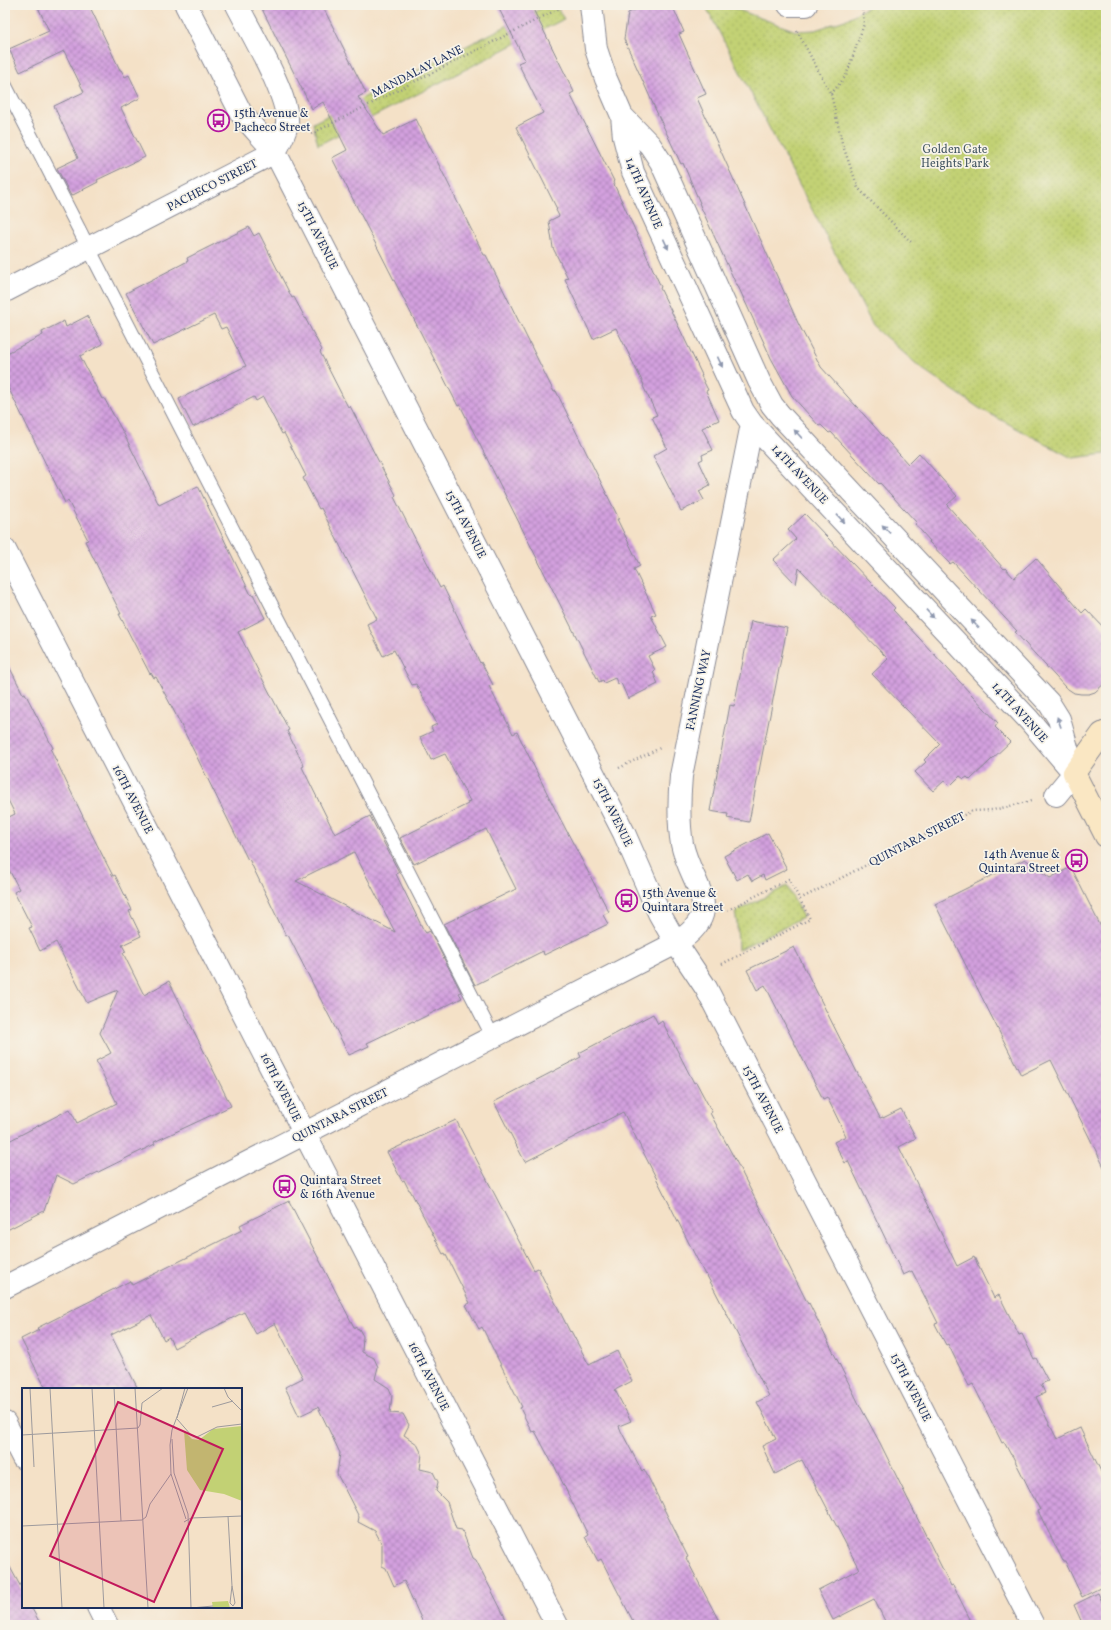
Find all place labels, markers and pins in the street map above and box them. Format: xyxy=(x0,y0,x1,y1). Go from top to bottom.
place label: 15th Avenue & Pacheco Street xyxy=(234,106,310,136)
bus stop icon: 15th Avenue & Pacheco Street xyxy=(206,107,232,133)
place label: 14th Avenue & Quintara Street xyxy=(979,847,1060,877)
bus stop icon: 14th Avenue & Quintara Street xyxy=(1063,848,1089,874)
place label: 15th Avenue & Quintara Street xyxy=(642,886,723,916)
bus stop icon: 15th Avenue & Quintara Street xyxy=(614,887,640,913)
place label: Quintara Street & 16th Avenue xyxy=(300,1173,381,1203)
bus stop icon: Quintara Street & 16th Avenue xyxy=(272,1174,298,1200)

